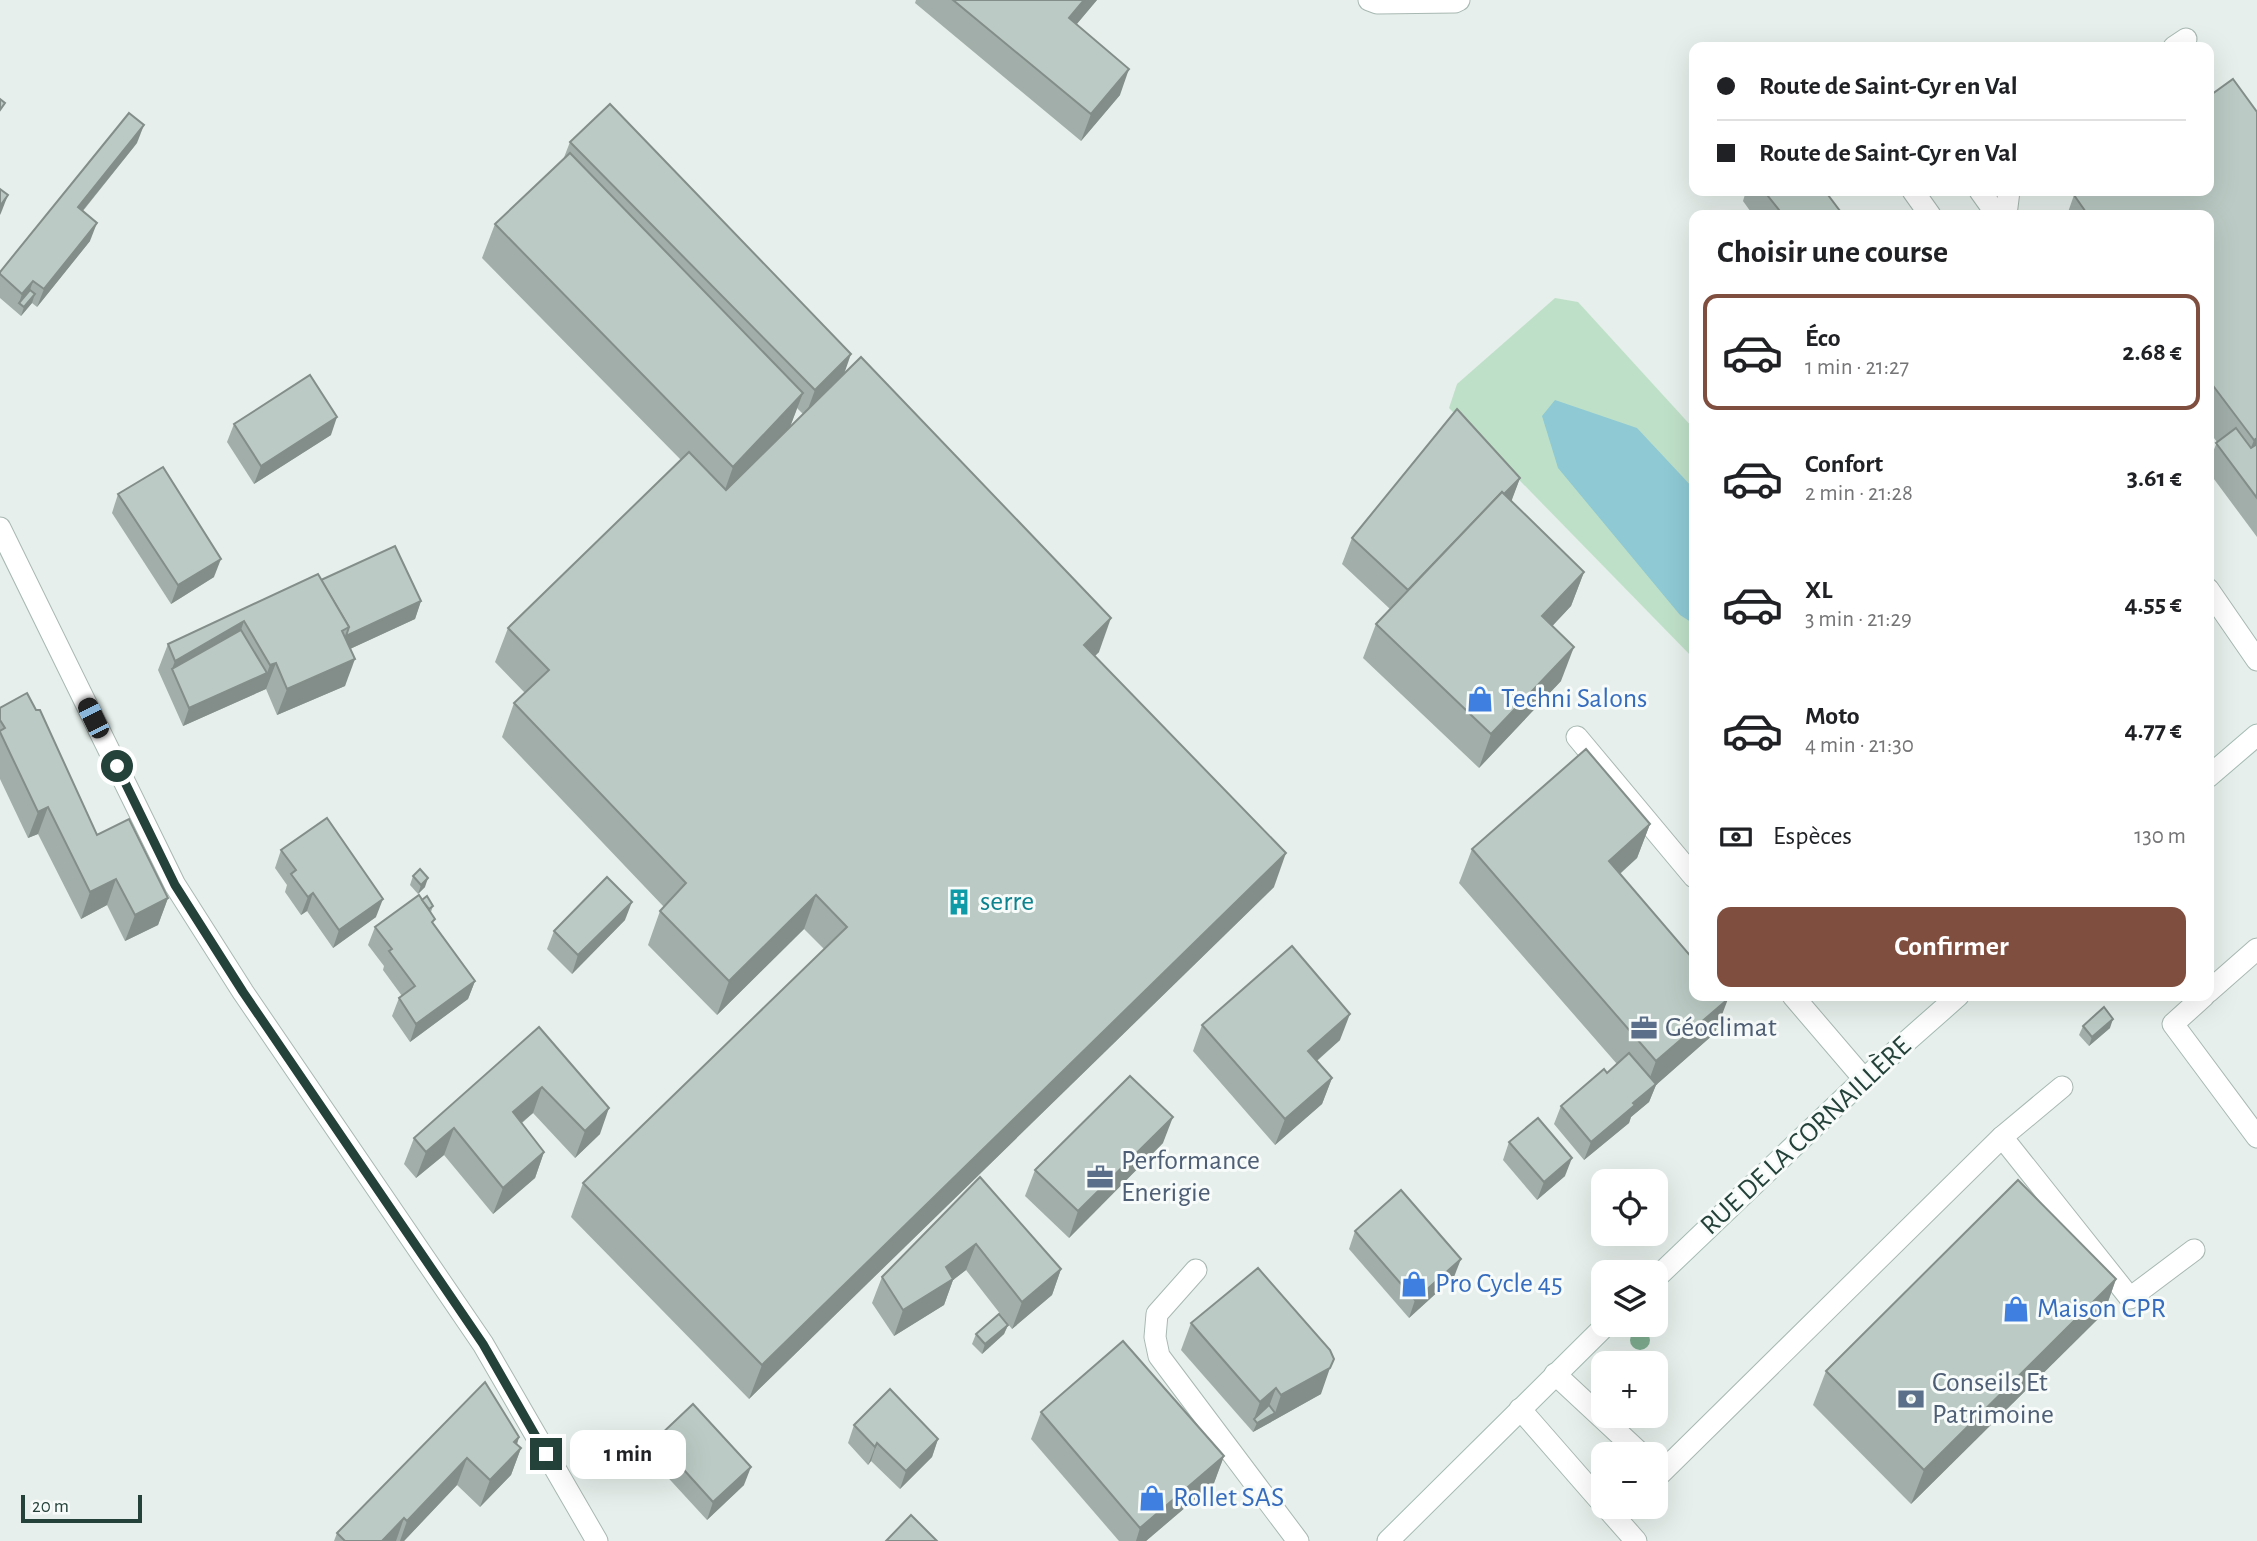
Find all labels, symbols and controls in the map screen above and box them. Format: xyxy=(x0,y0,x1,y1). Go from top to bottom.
text: Route de Saint-Cyr en Val xyxy=(1759,73,2018,99)
text: Route de Saint-Cyr en Val xyxy=(1759,140,2018,166)
text: Choisir une course xyxy=(1717,236,1948,268)
icon: car xyxy=(1721,321,1784,384)
text: Éco xyxy=(1805,325,1841,351)
text: 2.68 € xyxy=(2122,339,2182,365)
text: 1 min · 21:27 xyxy=(1805,356,1909,379)
icon: car xyxy=(1721,447,1784,510)
text: Confort xyxy=(1805,451,1883,477)
text: 3.61 € xyxy=(2127,465,2182,491)
text: 2 min · 21:28 xyxy=(1805,482,1913,505)
icon: car xyxy=(1721,573,1784,636)
text: XL xyxy=(1805,577,1832,603)
text: 4.55 € xyxy=(2124,591,2182,617)
text: 3 min · 21:29 xyxy=(1805,608,1912,631)
shop icon: Techni Salons xyxy=(1465,684,1495,714)
place label: Techni Salons xyxy=(1501,685,1647,713)
car xyxy=(75,695,112,741)
icon: car xyxy=(1721,699,1784,762)
text: Moto xyxy=(1805,703,1860,729)
text: 4.77 € xyxy=(2124,717,2182,743)
text: 4 min · 21:30 xyxy=(1805,734,1914,757)
route start xyxy=(101,750,133,782)
icon: cash xyxy=(1717,818,1755,856)
text: Espèces xyxy=(1773,823,1852,849)
text: 130 m xyxy=(2134,825,2186,848)
building icon: serre xyxy=(944,887,974,917)
place label: serre xyxy=(980,888,1034,916)
button: Confirmer xyxy=(1717,907,2186,987)
office icon: Géoclimat xyxy=(1629,1013,1659,1043)
place label: Géoclimat xyxy=(1665,1014,1777,1042)
street label: RUE DE LA CORNAILLÈRE xyxy=(1694,1030,1916,1240)
place label: Performance Enerigie xyxy=(1121,1147,1260,1207)
office icon: Performance Enerigie xyxy=(1085,1162,1115,1192)
map controls xyxy=(1591,1169,1668,1519)
button: locate xyxy=(1591,1169,1668,1246)
button: layers xyxy=(1591,1260,1668,1337)
shop icon: Pro Cycle 45 xyxy=(1399,1269,1429,1299)
place label: Pro Cycle 45 xyxy=(1435,1270,1563,1298)
shop icon: Maison CPR xyxy=(2001,1294,2031,1324)
place label: Maison CPR xyxy=(2037,1295,2166,1323)
button: + xyxy=(1591,1351,1668,1428)
place label: Conseils Et Patrimoine xyxy=(1932,1369,2054,1429)
bank icon: Conseils Et Patrimoine xyxy=(1896,1384,1926,1414)
callout: 1 min xyxy=(570,1430,686,1478)
route end xyxy=(530,1438,562,1470)
button: − xyxy=(1591,1442,1668,1519)
text: 1 min xyxy=(604,1443,652,1466)
shop icon: Rollet SAS xyxy=(1137,1483,1167,1513)
place label: Rollet SAS xyxy=(1173,1484,1284,1512)
scale bar xyxy=(21,1492,142,1524)
text: 20 m xyxy=(32,1497,69,1516)

